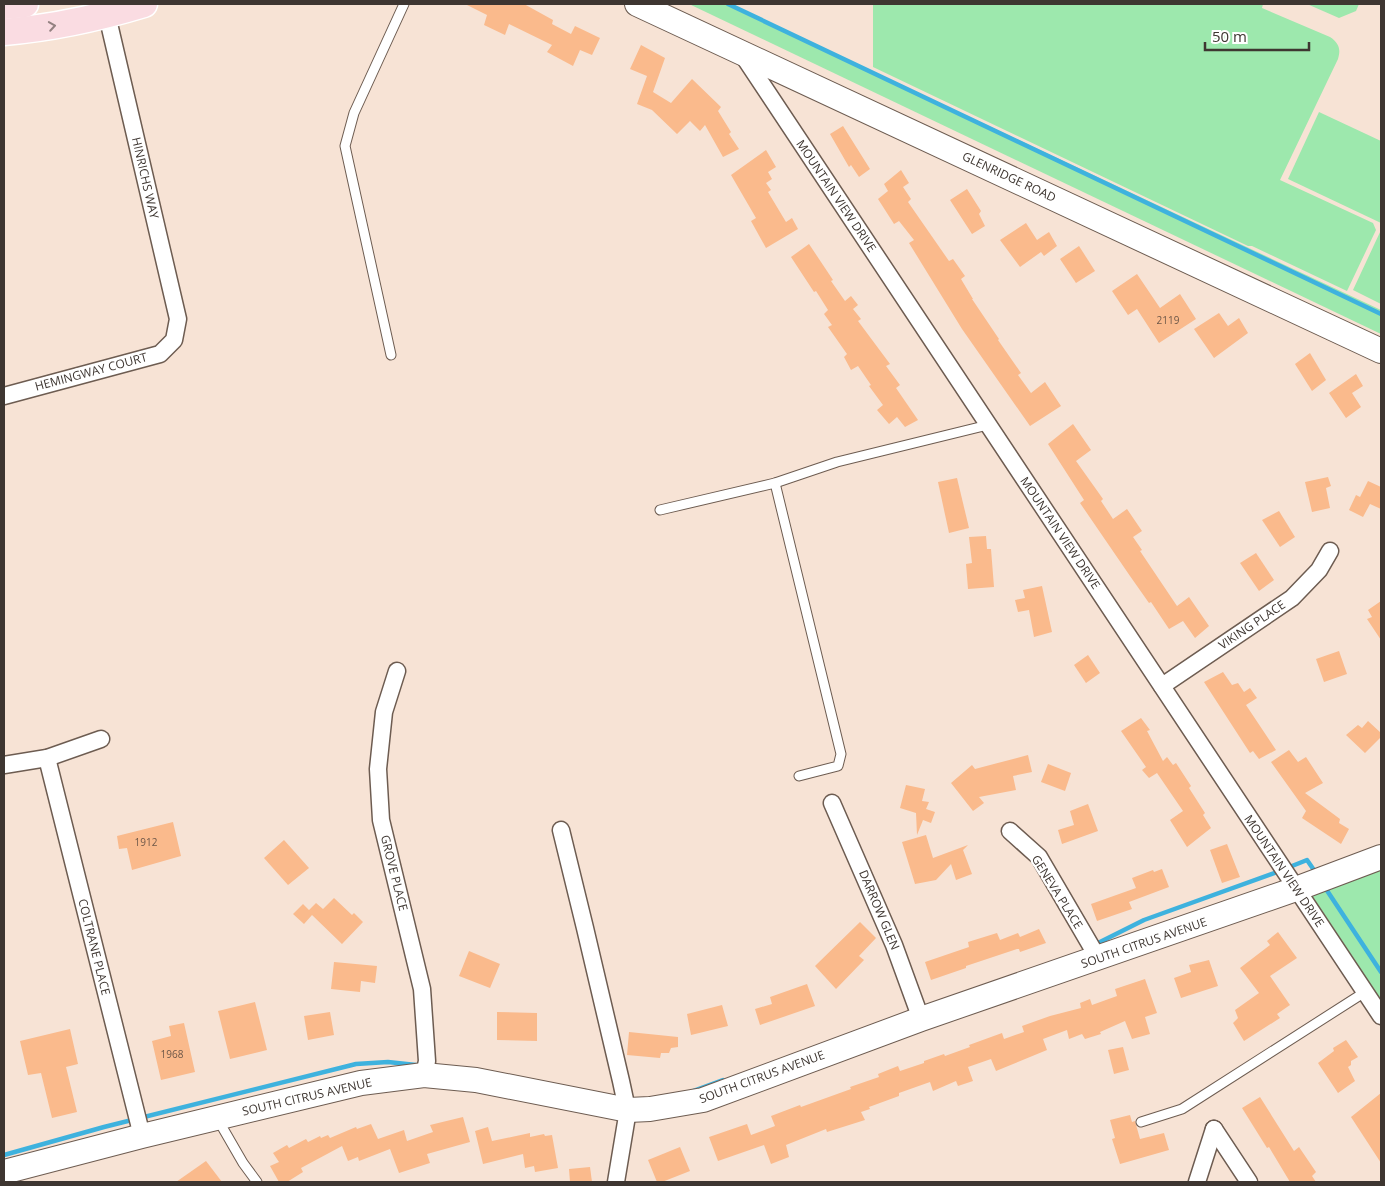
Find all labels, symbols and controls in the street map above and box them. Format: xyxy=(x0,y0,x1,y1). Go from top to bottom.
scale bar xyxy=(1205,20,1309,52)
one-way arrow xyxy=(48,22,57,32)
text: 50 m xyxy=(1212,26,1247,46)
street label: HINRICHS WAY xyxy=(128,135,163,221)
street label: MOUNTAIN VIEW DRIVE xyxy=(792,136,880,255)
street label: GLENRIDGE ROAD xyxy=(960,147,1059,206)
house number: 2119 xyxy=(1157,313,1180,327)
street label: HEMINGWAY COURT xyxy=(33,348,149,395)
street label: MOUNTAIN VIEW DRIVE xyxy=(1016,473,1104,592)
street label: VIKING PLACE xyxy=(1215,596,1289,653)
street label: MOUNTAIN VIEW DRIVE xyxy=(1240,811,1328,930)
street label: GROVE PLACE xyxy=(377,833,412,913)
house number: 1912 xyxy=(135,835,158,849)
street label: GENEVA PLACE xyxy=(1028,852,1087,932)
street label: DARROW GLEN xyxy=(855,867,904,952)
street label: COLTRANE PLACE xyxy=(74,897,115,997)
street label: SOUTH CITRUS AVENUE xyxy=(1078,913,1209,972)
street label: SOUTH CITRUS AVENUE xyxy=(697,1046,827,1107)
house number: 1968 xyxy=(161,1047,184,1061)
street label: SOUTH CITRUS AVENUE xyxy=(240,1073,373,1120)

